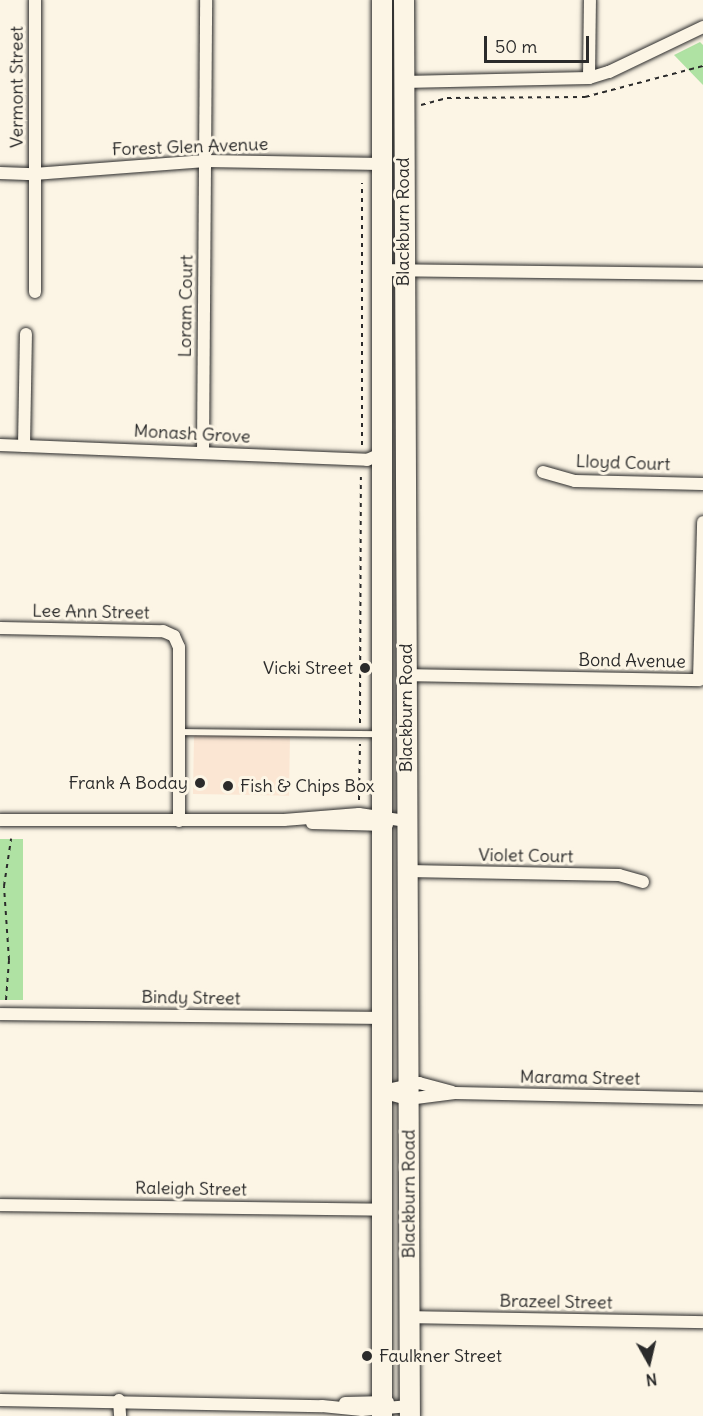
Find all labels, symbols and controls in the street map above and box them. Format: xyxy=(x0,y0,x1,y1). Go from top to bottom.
scale bar xyxy=(487,24,592,62)
street label: Vermont Street xyxy=(6,26,28,148)
text: 50 m xyxy=(495,35,537,58)
street label: Forest Glen Avenue xyxy=(112,133,268,161)
street label: Blackburn Road xyxy=(392,157,414,287)
street label: Loram Court xyxy=(174,254,198,358)
street label: Monash Grove xyxy=(133,420,251,448)
street label: Lloyd Court xyxy=(575,451,671,475)
street label: Lee Ann Street xyxy=(32,600,150,624)
street label: Blackburn Road xyxy=(395,643,417,773)
street label: Bond Avenue xyxy=(578,649,686,673)
place label: Vicki Street xyxy=(263,657,353,679)
marker: Vicki Street xyxy=(358,661,372,675)
place label: Frank A Boday xyxy=(69,772,188,794)
place label: Fish & Chips Box xyxy=(240,775,375,797)
marker: Frank A Boday xyxy=(193,776,207,790)
marker: Fish & Chips Box xyxy=(221,779,235,793)
street label: Violet Court xyxy=(478,844,574,868)
street label: Bindy Street xyxy=(141,986,241,1010)
street label: Marama Street xyxy=(520,1066,640,1090)
street label: Blackburn Road xyxy=(398,1129,420,1259)
street label: Raleigh Street xyxy=(135,1177,247,1201)
street label: Brazeel Street xyxy=(499,1290,613,1314)
north arrow xyxy=(619,1332,679,1392)
place label: Faulkner Street xyxy=(379,1345,502,1367)
marker: Faulkner Street xyxy=(360,1349,374,1363)
text: N xyxy=(645,1369,658,1390)

